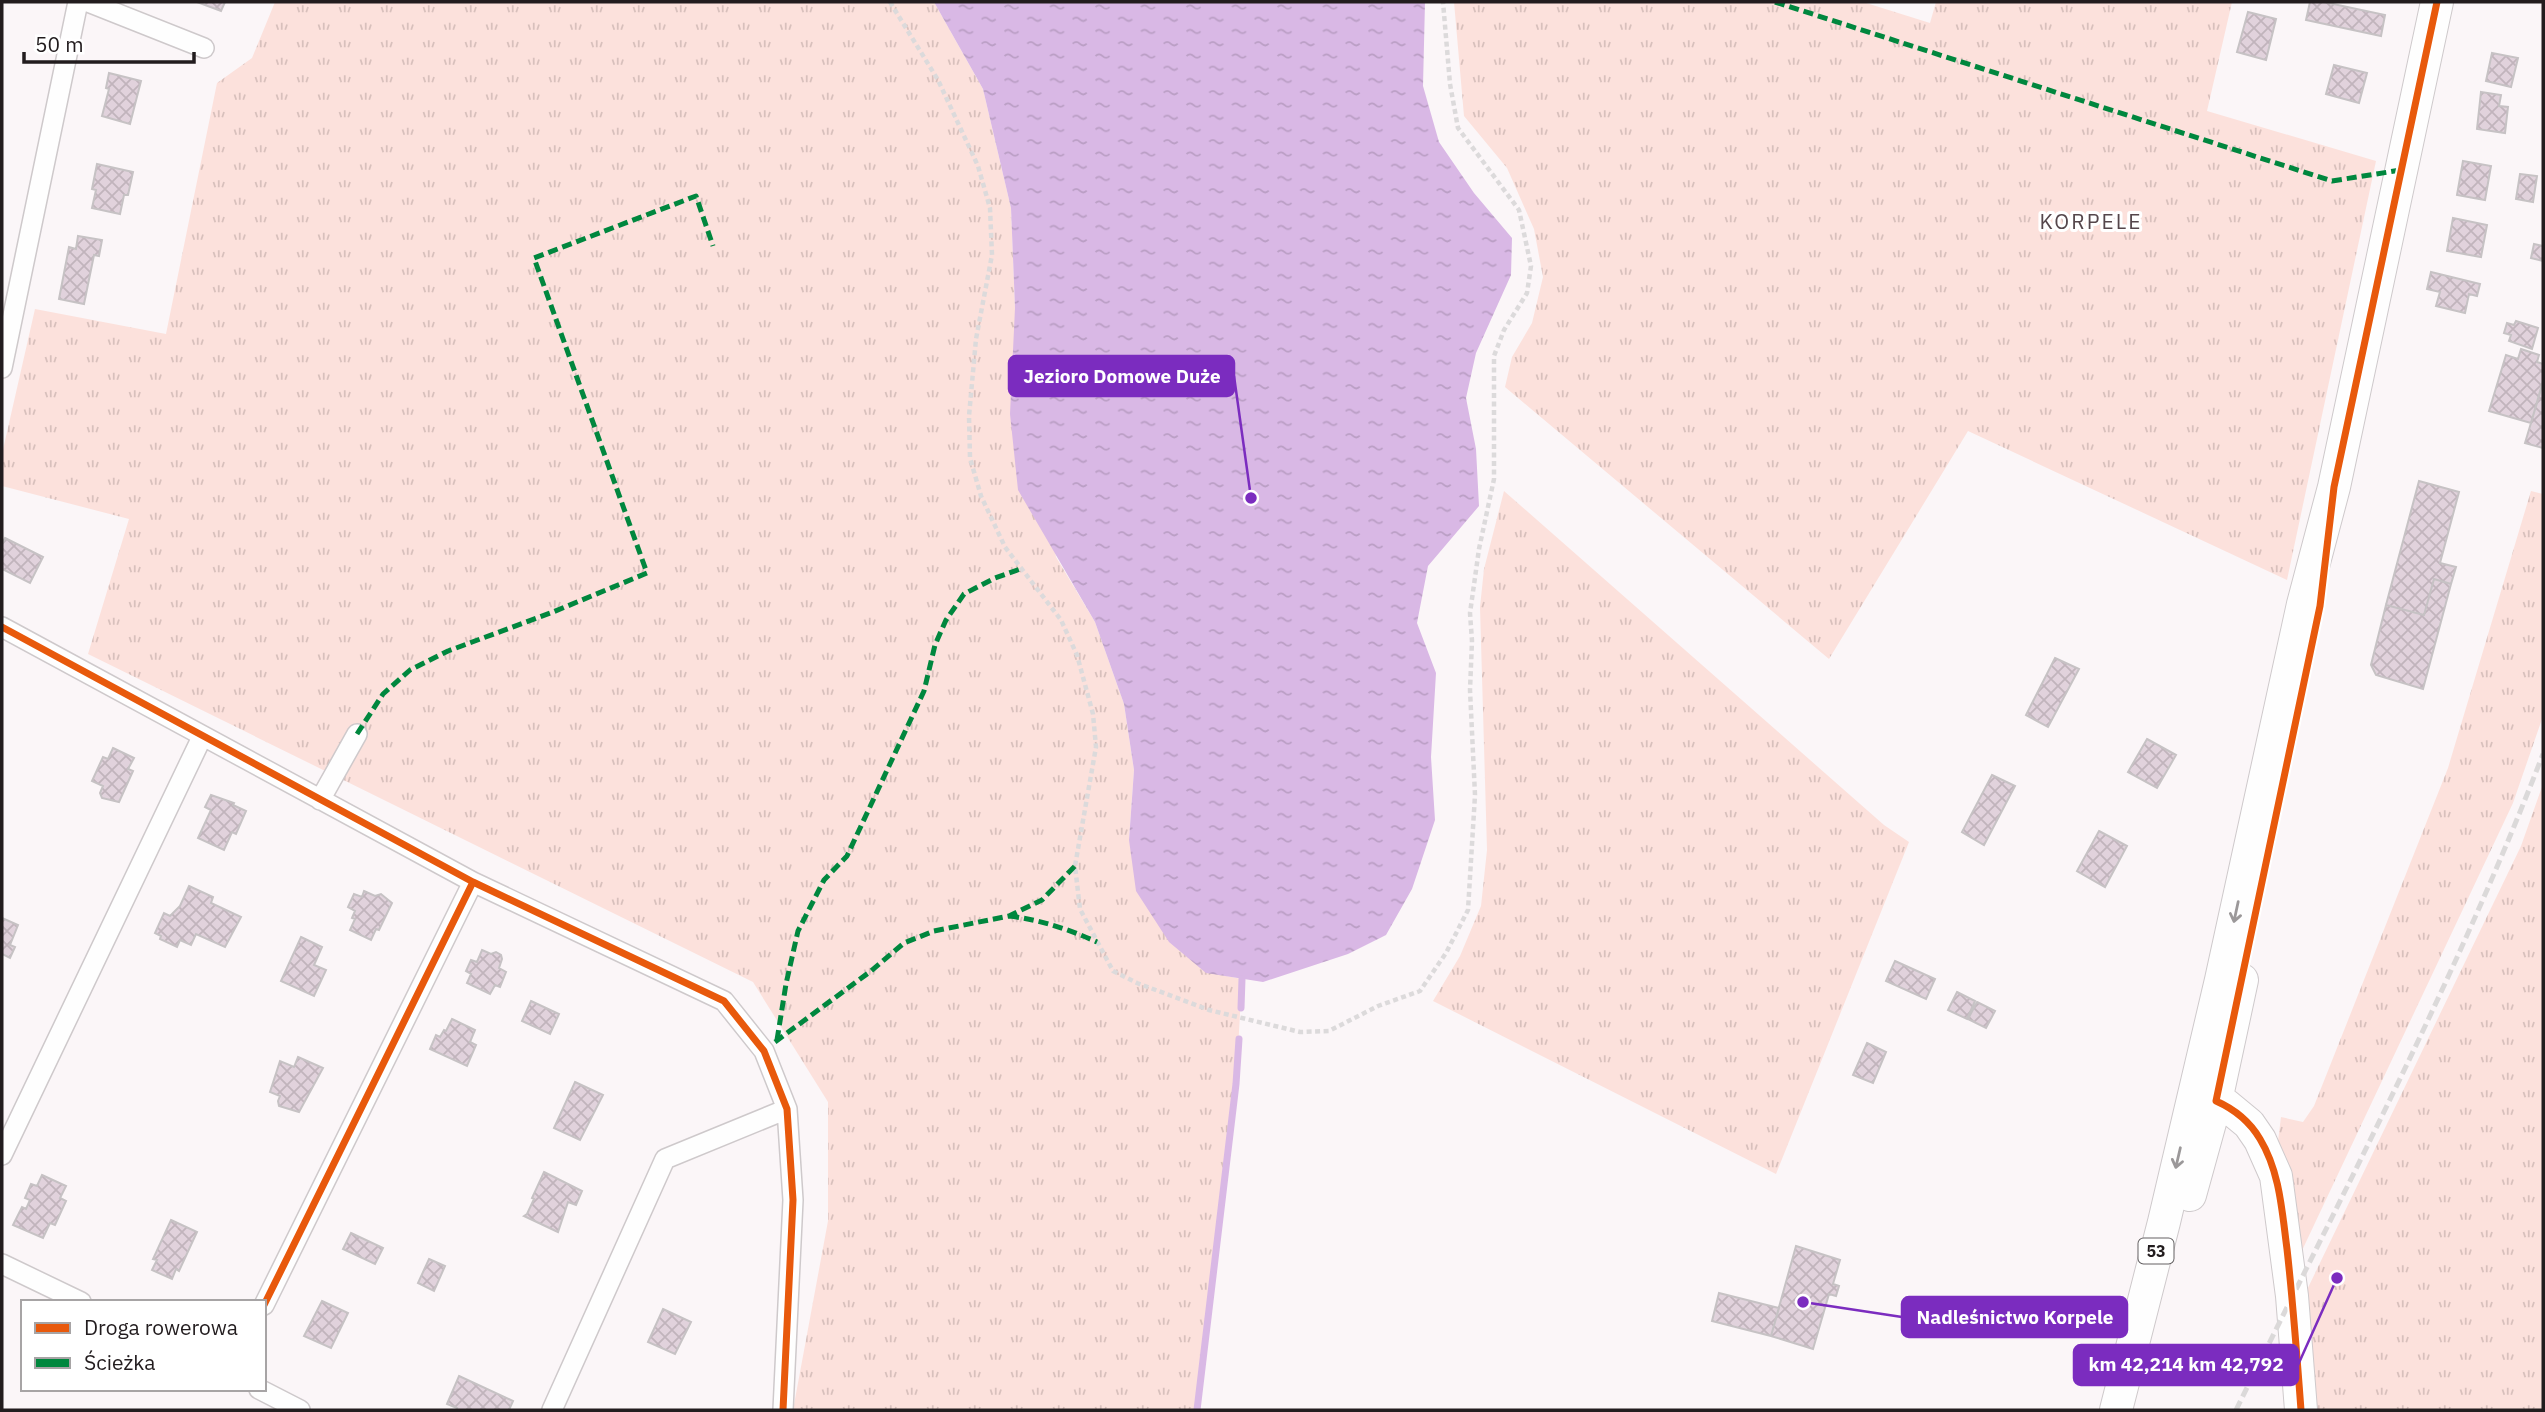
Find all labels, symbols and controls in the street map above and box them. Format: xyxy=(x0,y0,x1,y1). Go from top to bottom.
scale bar xyxy=(24,21,194,65)
text: 50 m xyxy=(35,30,84,58)
district label: KORPELE xyxy=(2040,207,2142,235)
callout: Jezioro Domowe Duże xyxy=(1009,356,1234,396)
text: Jezioro Domowe Duże xyxy=(1023,364,1221,388)
one-way arrow xyxy=(2228,900,2242,923)
one-way arrow xyxy=(2171,1146,2184,1169)
road number: 53 xyxy=(2138,1238,2174,1264)
callout: Nadleśnictwo Korpele xyxy=(1902,1297,2127,1337)
legend xyxy=(21,1300,266,1391)
text: Nadleśnictwo Korpele xyxy=(1917,1305,2113,1329)
text: Droga rowerowa xyxy=(84,1313,238,1341)
callout: km 42,214 km 42,792 xyxy=(2074,1345,2298,1385)
text: Ścieżka xyxy=(84,1348,155,1376)
text: km 42,214 km 42,792 xyxy=(2088,1352,2284,1376)

